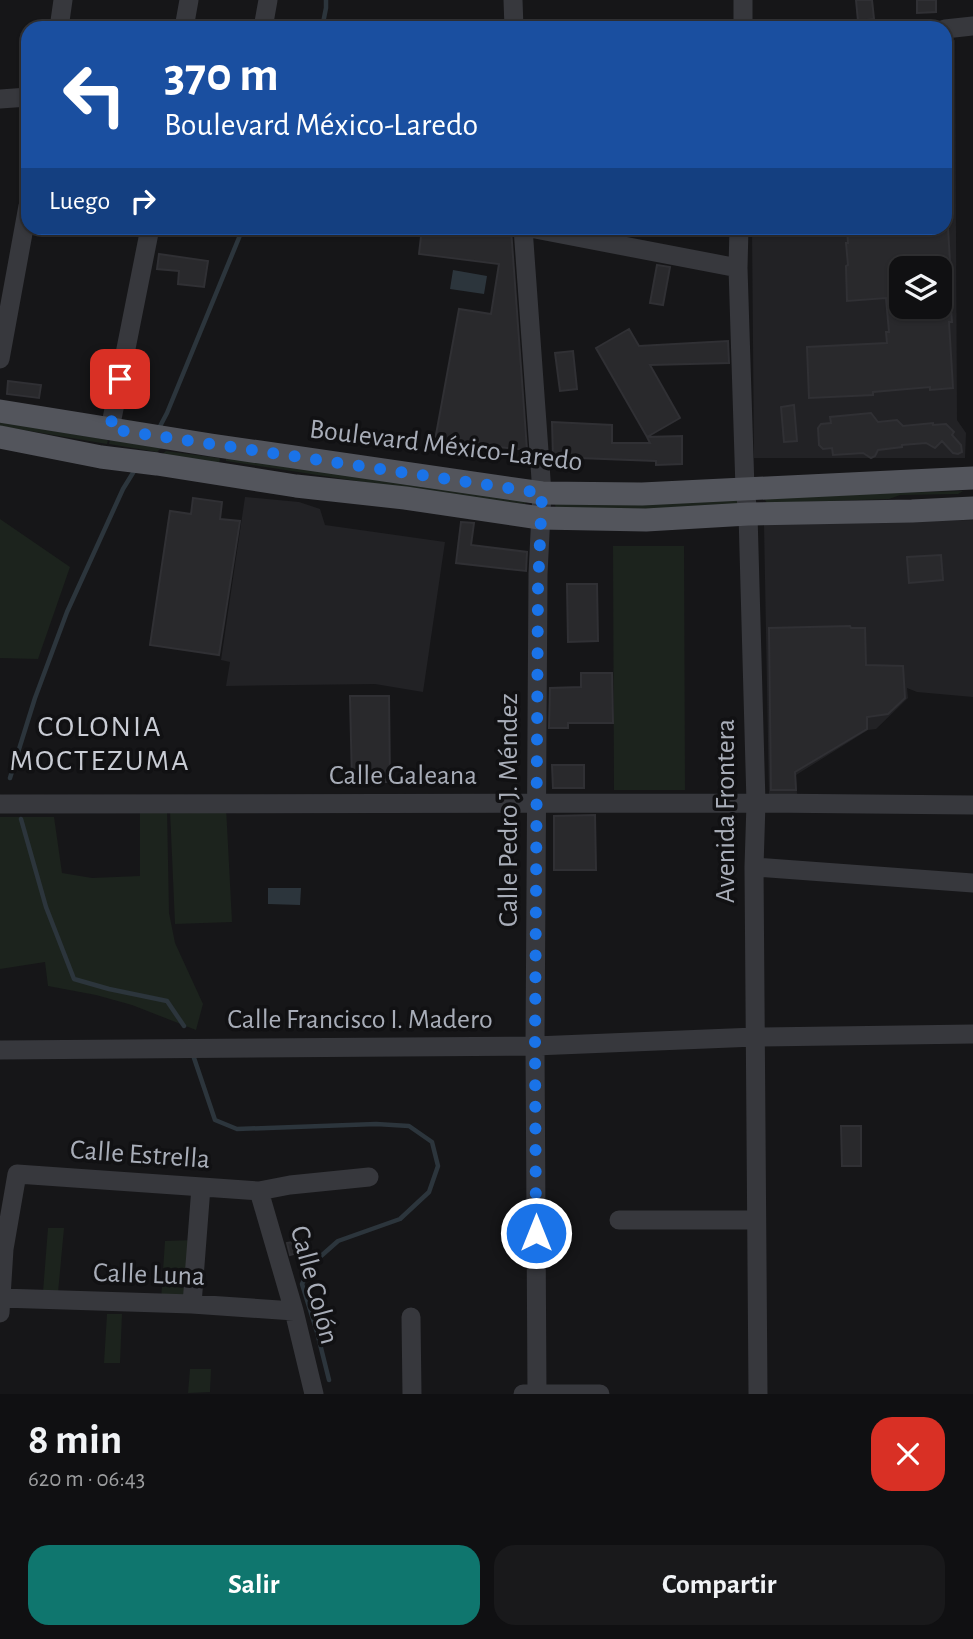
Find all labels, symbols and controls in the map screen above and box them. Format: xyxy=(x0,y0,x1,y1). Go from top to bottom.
icon: left xyxy=(49,49,140,140)
text: 370 m xyxy=(164,51,279,100)
text: Boulevard México-Laredo xyxy=(164,109,478,141)
icon: right xyxy=(124,182,162,220)
text: Luego xyxy=(49,188,110,214)
map controls xyxy=(889,256,952,319)
button: layers xyxy=(889,256,952,319)
pin xyxy=(90,349,150,409)
icon: arrive xyxy=(101,360,139,398)
street label: Boulevard México-Laredo xyxy=(308,415,584,477)
street label: Calle Pedro J. Méndez xyxy=(495,693,523,927)
district label: COLONIA MOCTEZUMA xyxy=(9,712,191,776)
street label: Avenida Frontera xyxy=(712,719,740,903)
street label: Calle Galeana xyxy=(329,762,477,790)
street label: Calle Francisco I. Madero xyxy=(227,1006,493,1034)
street label: Calle Estrella xyxy=(69,1136,211,1174)
position arrow xyxy=(499,1196,573,1270)
street label: Calle Colón xyxy=(285,1223,343,1347)
street label: Calle Luna xyxy=(93,1259,205,1291)
button: close xyxy=(871,1417,945,1491)
text: 8 min xyxy=(28,1419,122,1461)
text: 620 m · 06:43 xyxy=(28,1468,145,1491)
button: Salir xyxy=(28,1545,480,1625)
button: Compartir xyxy=(494,1545,945,1625)

